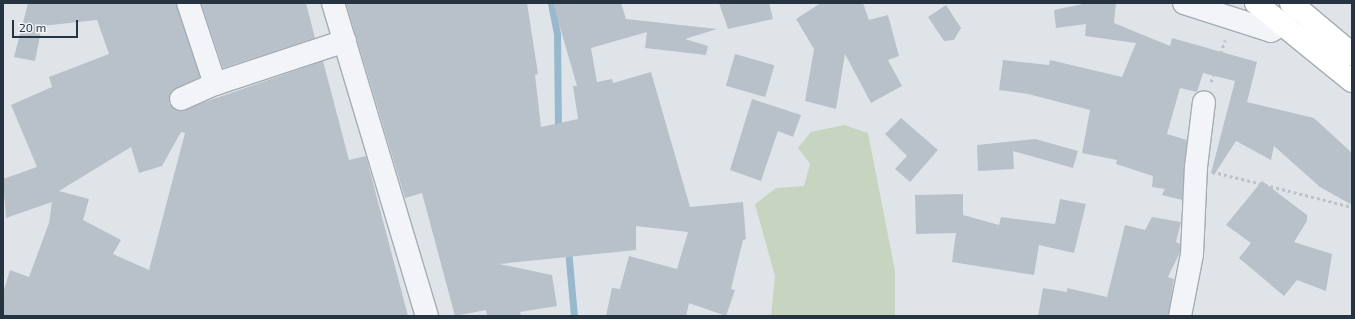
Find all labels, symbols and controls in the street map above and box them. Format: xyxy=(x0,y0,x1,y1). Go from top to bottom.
scale bar xyxy=(14,12,80,38)
text: 20 m xyxy=(19,20,46,34)

